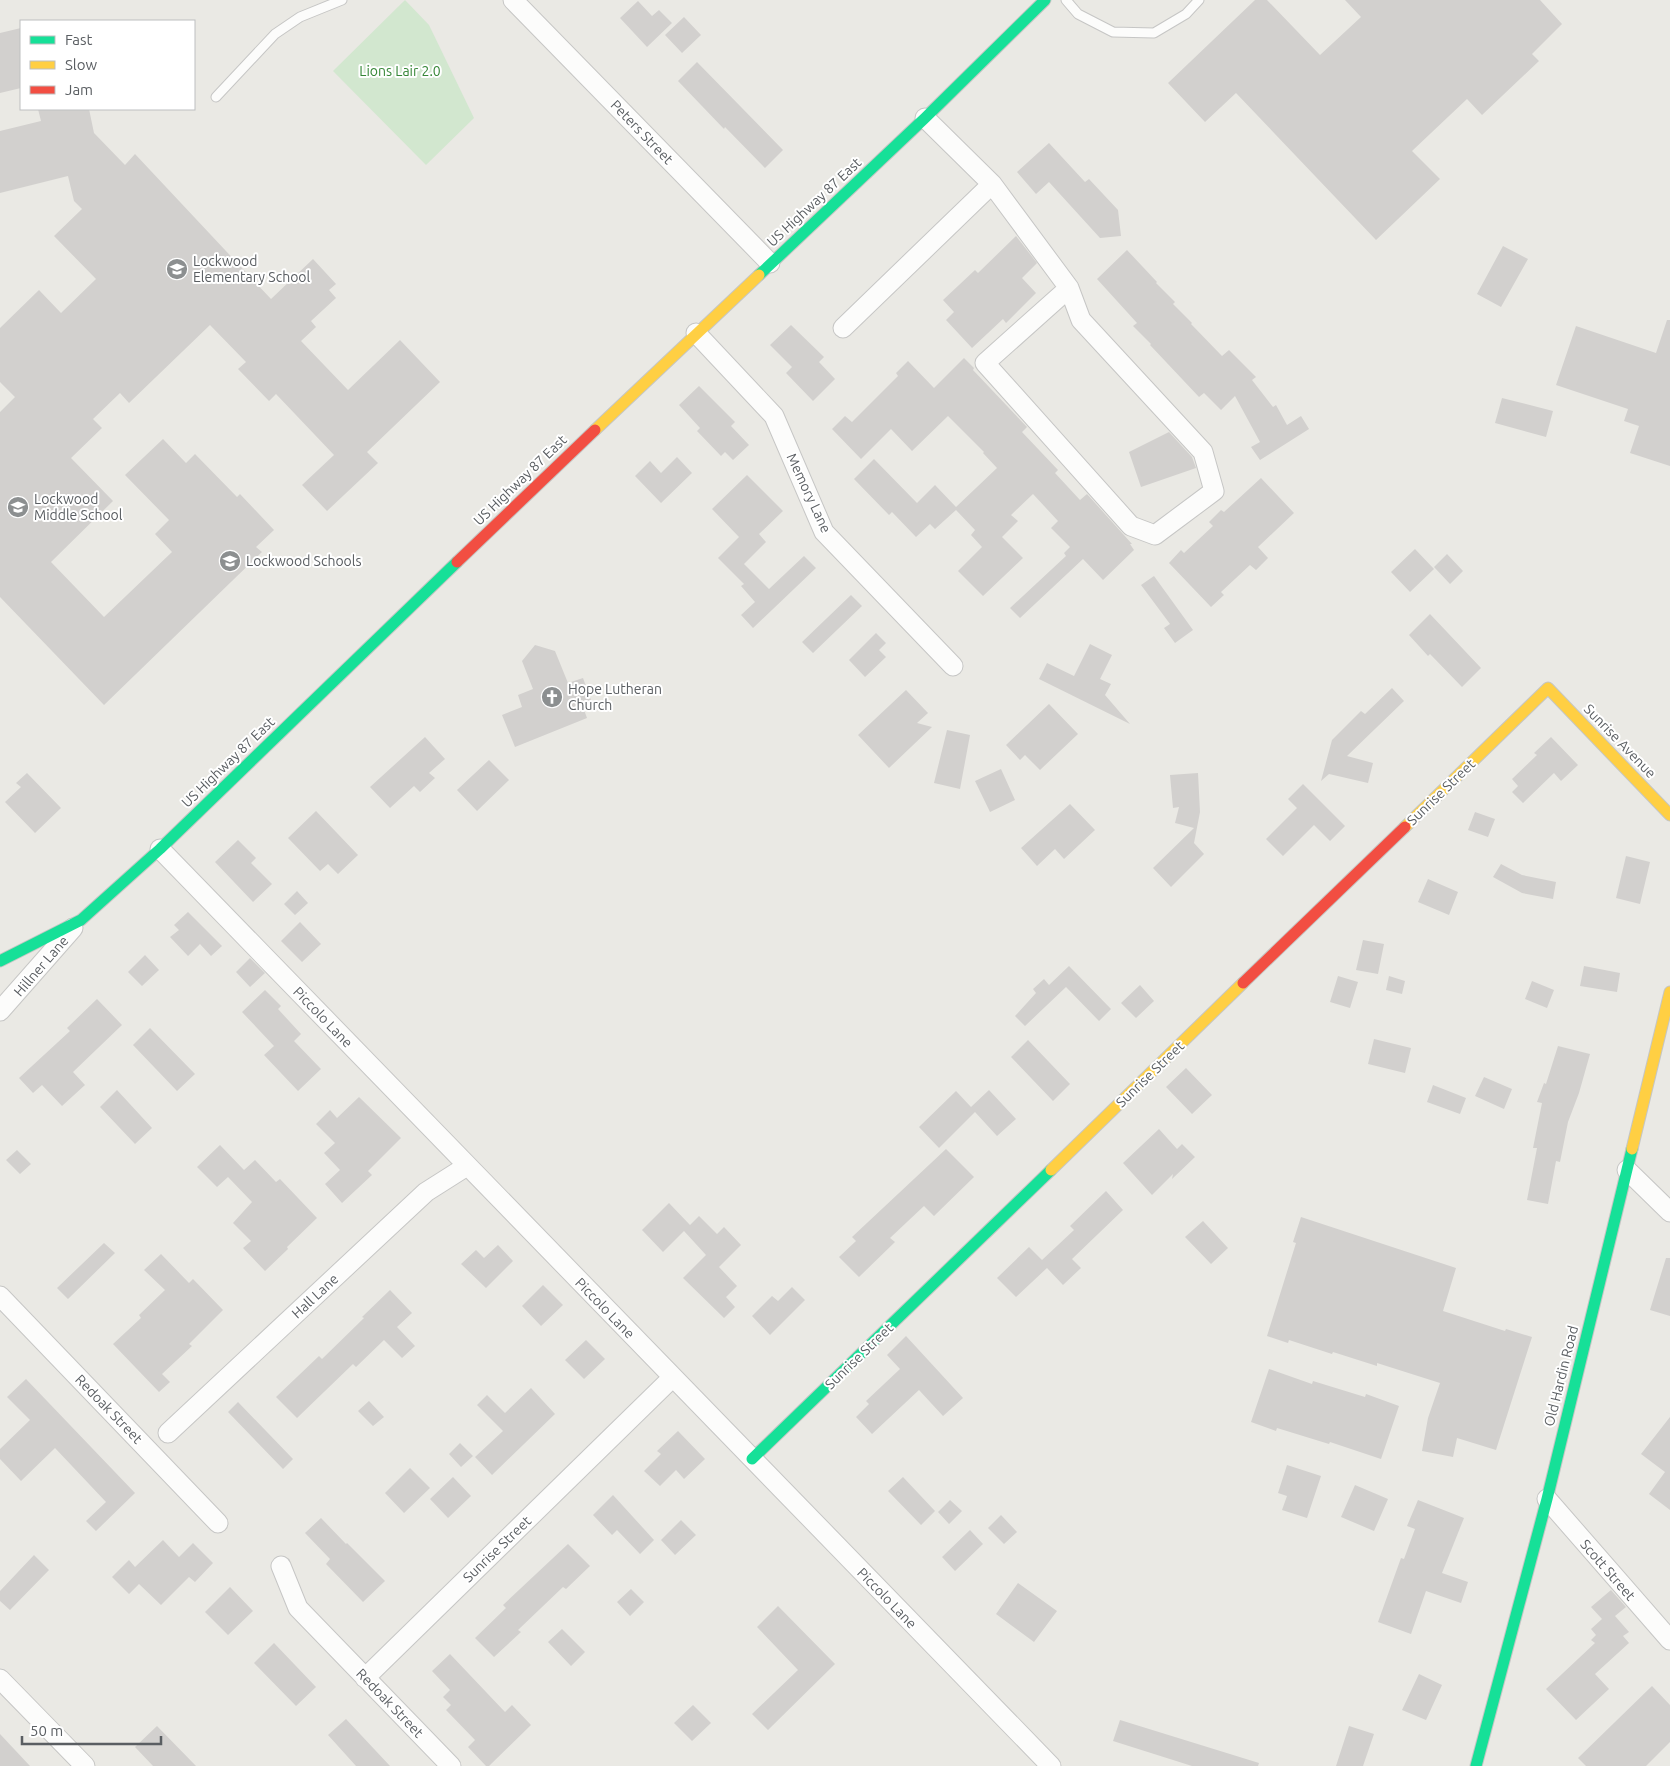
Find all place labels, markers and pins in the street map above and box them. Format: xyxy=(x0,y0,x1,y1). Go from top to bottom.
place label: Lockwood Elementary School xyxy=(193,253,311,285)
school or university icon: Lockwood Elementary School xyxy=(165,257,189,281)
place label: Lockwood Middle School xyxy=(34,491,123,523)
school or university icon: Lockwood Middle School xyxy=(6,495,30,519)
school or university icon: Lockwood Schools xyxy=(218,549,242,573)
place label: Lockwood Schools xyxy=(246,553,362,569)
place label: Hope Lutheran Church xyxy=(568,681,662,713)
church icon: Hope Lutheran Church xyxy=(540,685,564,709)

